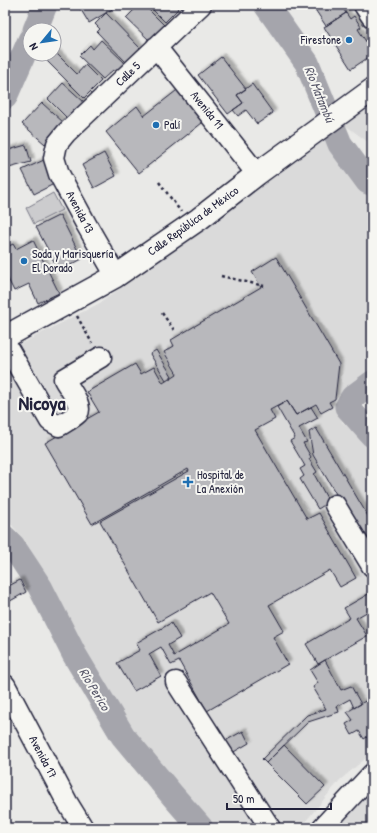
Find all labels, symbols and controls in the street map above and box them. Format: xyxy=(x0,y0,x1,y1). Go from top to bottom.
north arrow xyxy=(22,22,62,62)
place label: Firestone xyxy=(300,31,341,48)
marker: Firestone xyxy=(344,35,354,45)
text: N xyxy=(26,41,41,53)
street label: Calle 5 xyxy=(111,57,144,90)
water label: Río Matambú xyxy=(301,63,340,126)
street label: Avenida 11 xyxy=(187,87,228,132)
place label: Palí xyxy=(164,116,181,133)
marker: Palí xyxy=(151,120,161,130)
street label: Calle República de México xyxy=(144,182,242,259)
street label: Avenida 13 xyxy=(62,188,99,236)
place label: Soda y Marisquería El Dorado xyxy=(32,245,114,276)
marker: Soda y Marisquería El Dorado xyxy=(19,256,29,266)
district label: Nicoya xyxy=(18,389,66,417)
place label: Hospital de La Anexión xyxy=(197,466,244,497)
marker: Hospital de La Anexión xyxy=(182,476,194,488)
water label: Río Perico xyxy=(75,664,116,715)
street label: Avenida 17 xyxy=(25,732,62,781)
scale bar xyxy=(227,785,331,811)
text: 50 m xyxy=(233,790,254,807)

